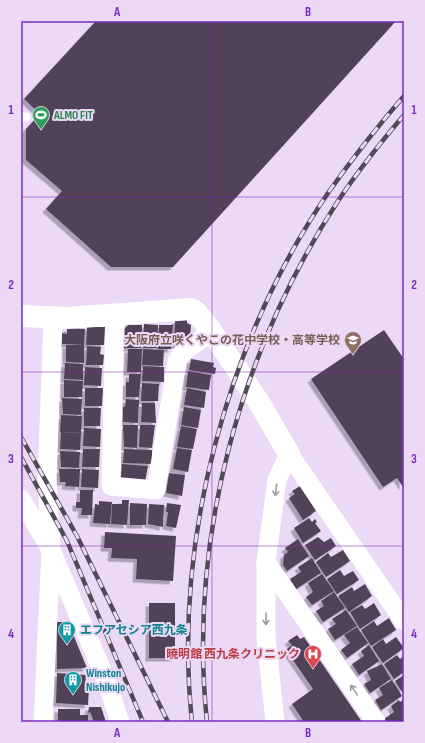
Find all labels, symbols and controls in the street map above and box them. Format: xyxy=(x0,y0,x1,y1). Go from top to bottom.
text: A xyxy=(113,4,121,20)
text: B xyxy=(305,4,311,20)
text: 1 xyxy=(8,102,14,118)
text: 1 xyxy=(411,102,417,118)
sports icon: ALMO FIT xyxy=(31,105,51,130)
place label: ALMO FIT xyxy=(53,108,93,123)
text: 2 xyxy=(8,277,14,293)
text: 2 xyxy=(411,277,417,293)
school or university icon: 大阪府立咲くやこの花中学校・高等学校 xyxy=(343,330,363,355)
place label: 大阪府立咲くやこの花中学校・高等学校 xyxy=(124,333,340,348)
text: 3 xyxy=(8,451,14,467)
text: 3 xyxy=(411,451,417,467)
one-way arrow xyxy=(272,483,280,496)
one-way arrow xyxy=(262,612,270,625)
building icon: エフアセシア西九条 xyxy=(57,620,77,645)
place label: エフアセシア西九条 xyxy=(80,623,188,638)
text: 4 xyxy=(8,626,14,642)
text: 4 xyxy=(411,626,417,642)
hospital icon: 暁明館 西九条クリニック xyxy=(303,644,323,669)
place label: 暁明館 西九条クリニック xyxy=(166,647,300,662)
place label: Winston Nishikujo xyxy=(86,666,125,695)
building icon: Winston Nishikujo xyxy=(63,670,83,695)
one-way arrow xyxy=(350,685,358,696)
text: A xyxy=(113,725,121,741)
text: B xyxy=(305,725,311,741)

